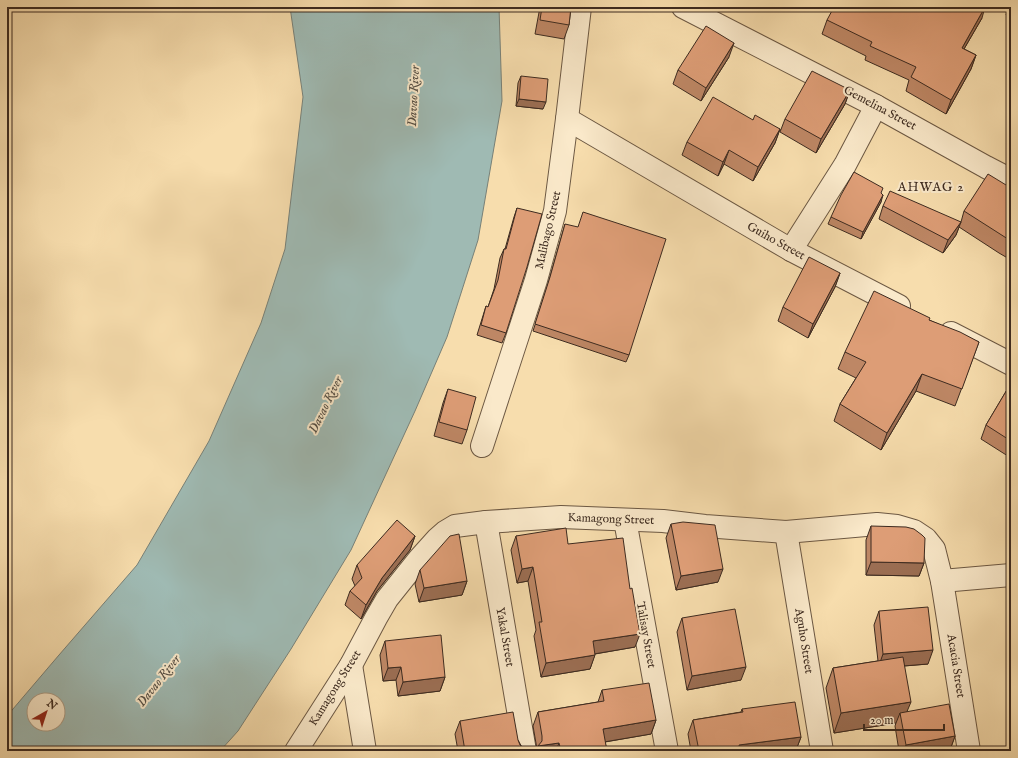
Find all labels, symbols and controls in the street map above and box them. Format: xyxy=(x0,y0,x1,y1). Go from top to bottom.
water label: Davao River xyxy=(404,64,424,127)
street label: Gemelina Street xyxy=(841,83,919,133)
district label: AHWAG 2 xyxy=(897,179,964,196)
street label: Malibago Street xyxy=(532,189,564,271)
street label: Guiho Street xyxy=(744,219,808,263)
water label: Davao River xyxy=(305,373,347,436)
street label: Kamagong Street xyxy=(567,510,655,528)
street label: Talisay Street xyxy=(633,601,659,669)
street label: Yakal Street xyxy=(492,606,518,668)
street label: Aguho Street xyxy=(791,606,817,675)
street label: Acacia Street xyxy=(943,632,968,699)
street label: Kamagong Street xyxy=(306,647,364,729)
water label: Davao River xyxy=(133,651,185,710)
north arrow xyxy=(26,692,66,732)
text: N xyxy=(43,696,60,714)
scale bar xyxy=(864,706,944,732)
text: 20 m xyxy=(870,713,893,728)

